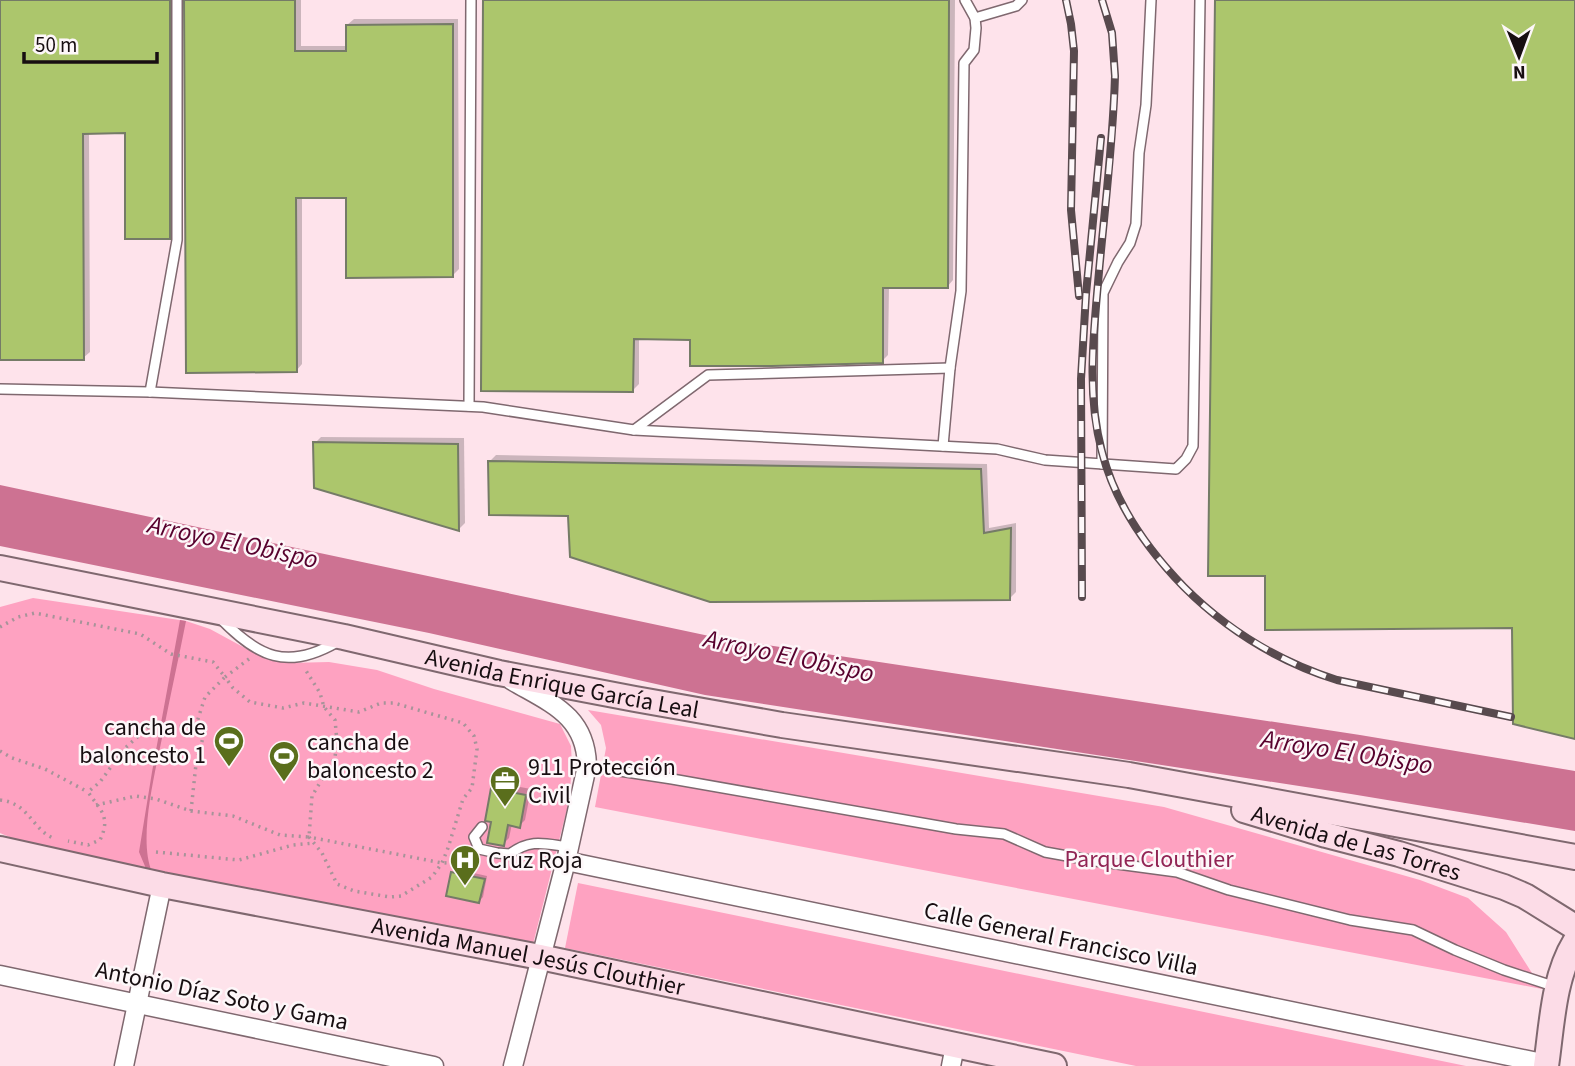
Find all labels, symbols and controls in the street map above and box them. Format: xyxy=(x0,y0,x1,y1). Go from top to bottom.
scale bar xyxy=(24,21,158,65)
north arrow xyxy=(1484,21,1554,91)
text: 50 m xyxy=(35,30,77,60)
text: N xyxy=(1513,58,1526,85)
water label: Arroyo El Obispo xyxy=(143,506,321,578)
water label: Arroyo El Obispo xyxy=(699,620,877,692)
street label: Avenida Enrique García Leal xyxy=(422,639,702,728)
place label: cancha de baloncesto 1 xyxy=(79,710,206,773)
water label: Arroyo El Obispo xyxy=(1257,720,1435,784)
sports icon: cancha de baloncesto 1 xyxy=(212,724,246,768)
place label: cancha de baloncesto 2 xyxy=(307,725,434,788)
sports icon: cancha de baloncesto 2 xyxy=(267,739,301,783)
place label: 911 Protección Civil xyxy=(528,750,676,813)
office icon: 911 Protección Civil xyxy=(488,764,522,808)
street label: Avenida de Las Torres xyxy=(1247,796,1465,890)
park label: Parque Clouthier xyxy=(1064,842,1234,877)
hospital icon: Cruz Roja xyxy=(448,843,482,887)
place label: Cruz Roja xyxy=(488,843,583,878)
street label: Calle General Francisco Villa xyxy=(921,893,1201,985)
street label: Avenida Manuel Jesús Clouthier xyxy=(369,908,689,1005)
street label: Antonio Díaz Soto y Gama xyxy=(92,952,352,1040)

